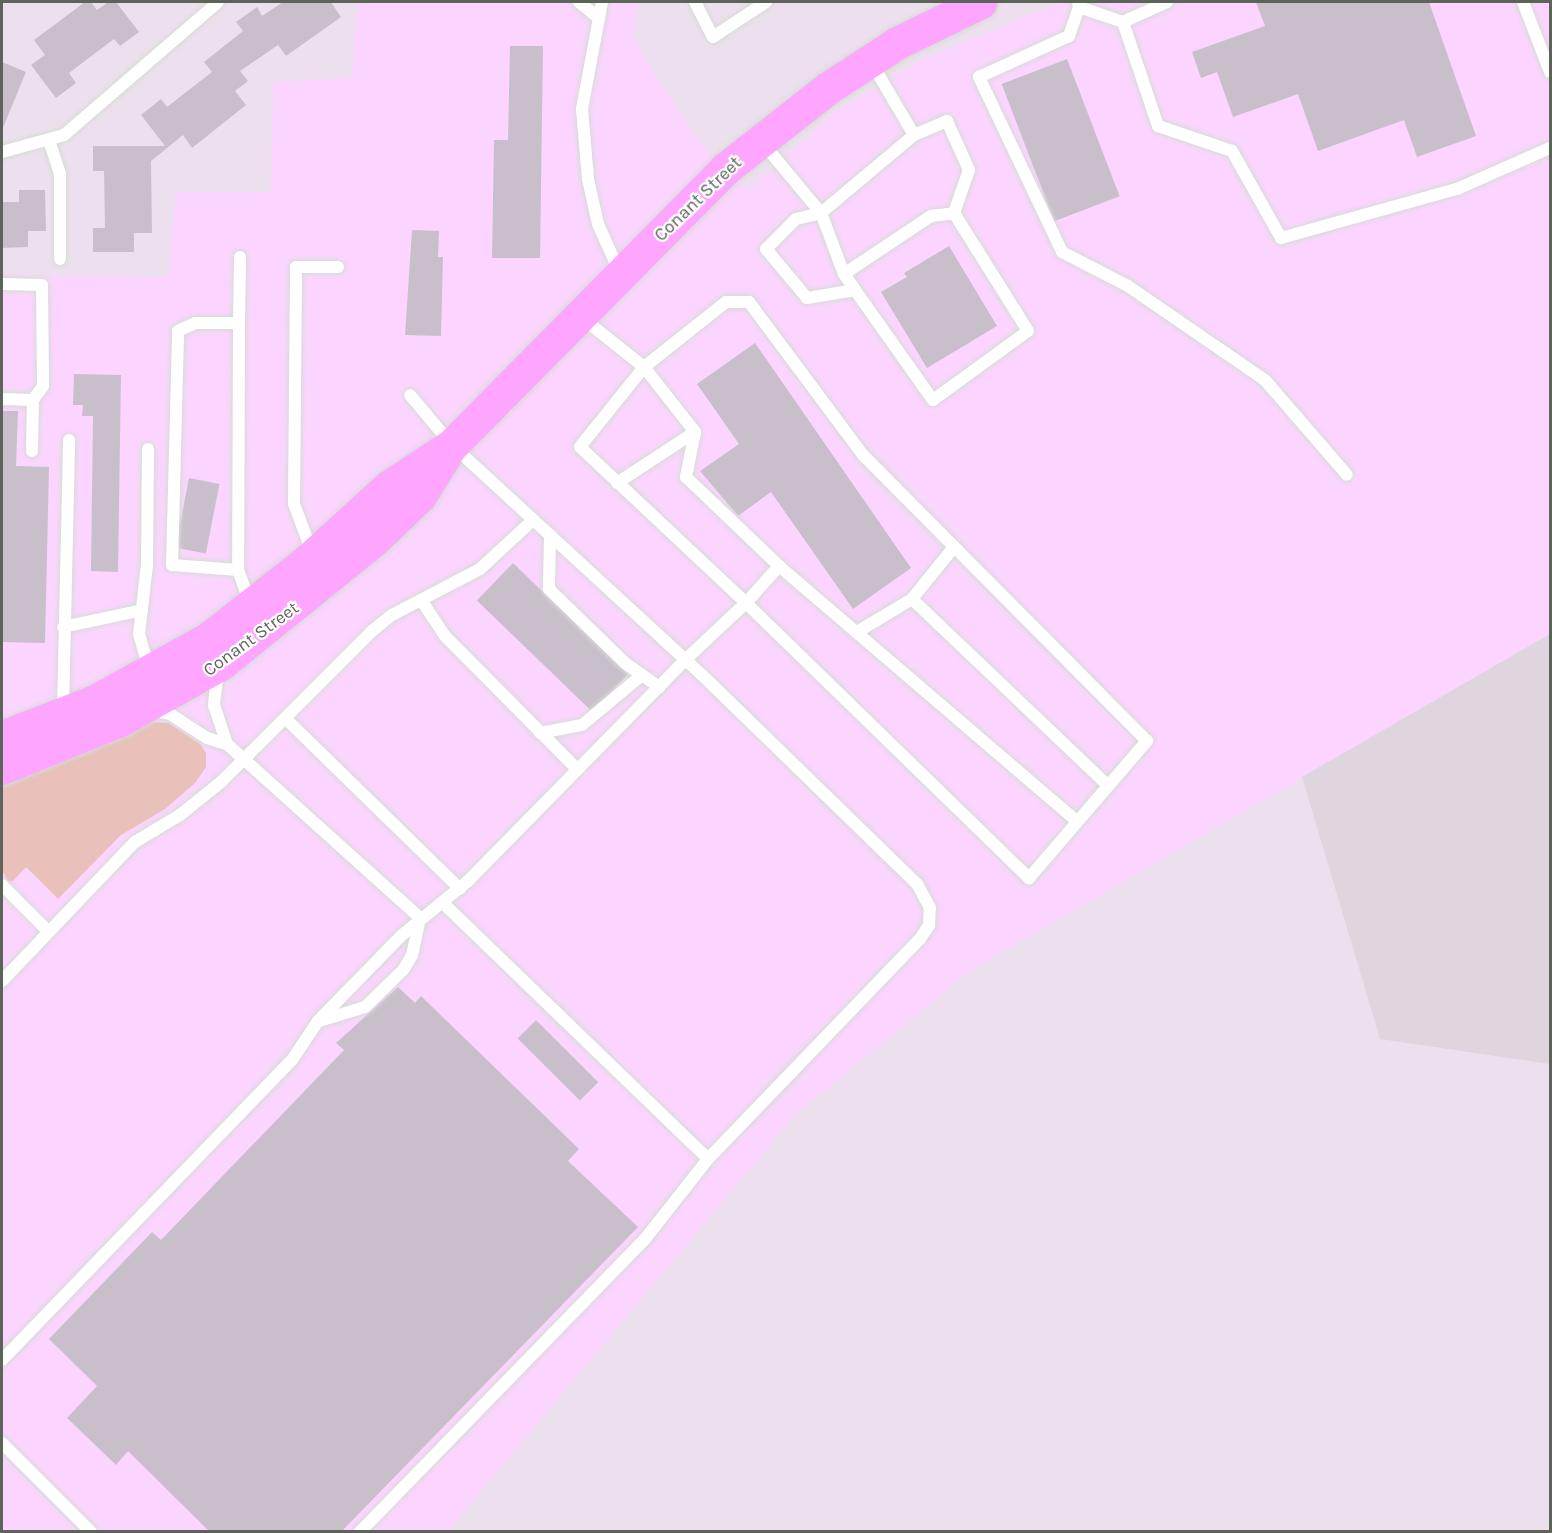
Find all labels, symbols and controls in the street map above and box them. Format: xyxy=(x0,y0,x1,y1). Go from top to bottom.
street label: Conant Street xyxy=(650,152,746,246)
street label: Conant Street xyxy=(199,597,303,681)

